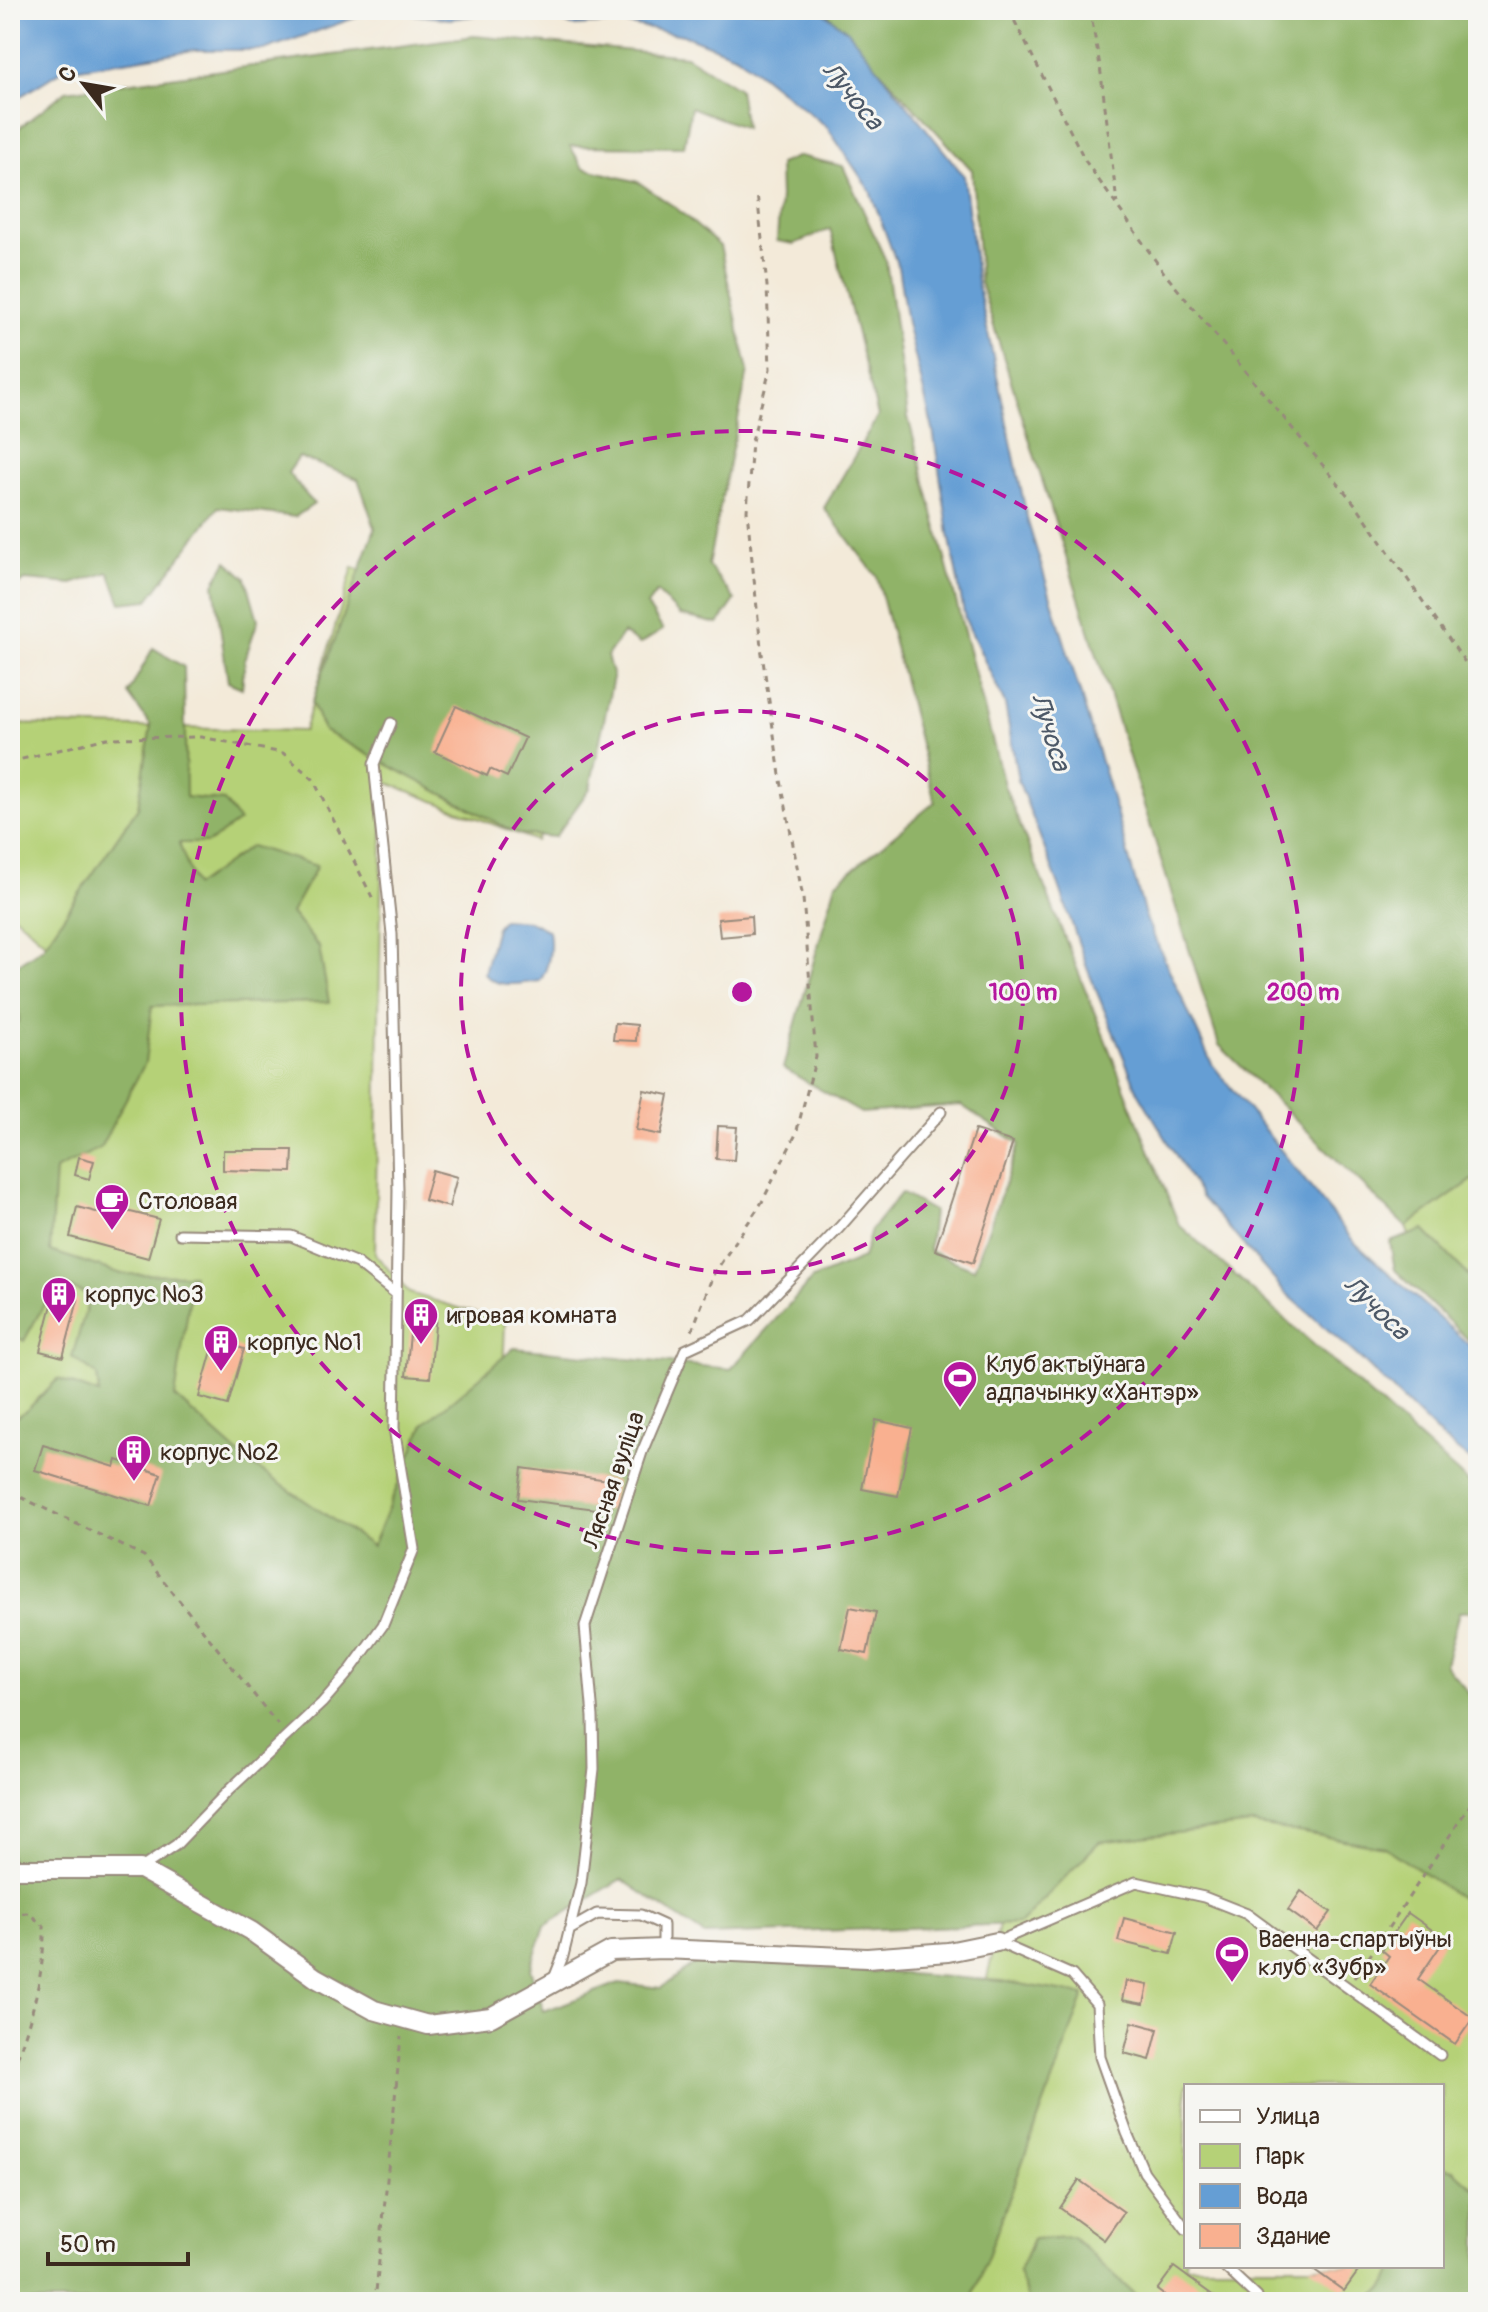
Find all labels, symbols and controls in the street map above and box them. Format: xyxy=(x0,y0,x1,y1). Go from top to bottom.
north arrow xyxy=(44,44,124,124)
water label: Лучоса xyxy=(814,55,891,138)
text: С xyxy=(52,61,83,87)
water label: Лучоса xyxy=(1023,690,1077,776)
centre of rings xyxy=(728,978,756,1006)
text: 100 m xyxy=(989,978,1057,1007)
text: 200 m xyxy=(1267,978,1339,1007)
cafe icon: Столовая xyxy=(93,1182,131,1232)
place label: Столовая xyxy=(138,1187,237,1216)
water label: Лучоса xyxy=(1336,1269,1417,1348)
building icon: корпус №3 xyxy=(40,1275,78,1325)
place label: корпус №3 xyxy=(85,1280,204,1309)
building icon: игровая комната xyxy=(402,1296,440,1346)
place label: игровая комната xyxy=(447,1301,617,1330)
building icon: корпус №1 xyxy=(202,1323,240,1373)
place label: корпус №1 xyxy=(247,1328,362,1357)
place label: Клуб актыўнага адпачынку «Хантэр» xyxy=(986,1350,1199,1407)
sports icon: Клуб актыўнага адпачынку «Хантэр» xyxy=(941,1359,979,1409)
street label: Лясная вуліца xyxy=(577,1408,651,1553)
building icon: корпус №2 xyxy=(115,1433,153,1483)
place label: корпус №2 xyxy=(160,1438,279,1467)
place label: Ваенна-спартыўны клуб «Зубр» xyxy=(1258,1925,1452,1982)
sports icon: Ваенна-спартыўны клуб «Зубр» xyxy=(1213,1934,1251,1984)
legend xyxy=(1184,2084,1444,2268)
text: Улица xyxy=(1256,2102,1320,2131)
text: Парк xyxy=(1256,2142,1305,2171)
text: Вода xyxy=(1256,2182,1308,2211)
scale bar xyxy=(48,2216,188,2266)
text: Здание xyxy=(1256,2222,1331,2251)
text: 50 m xyxy=(60,2230,116,2259)

